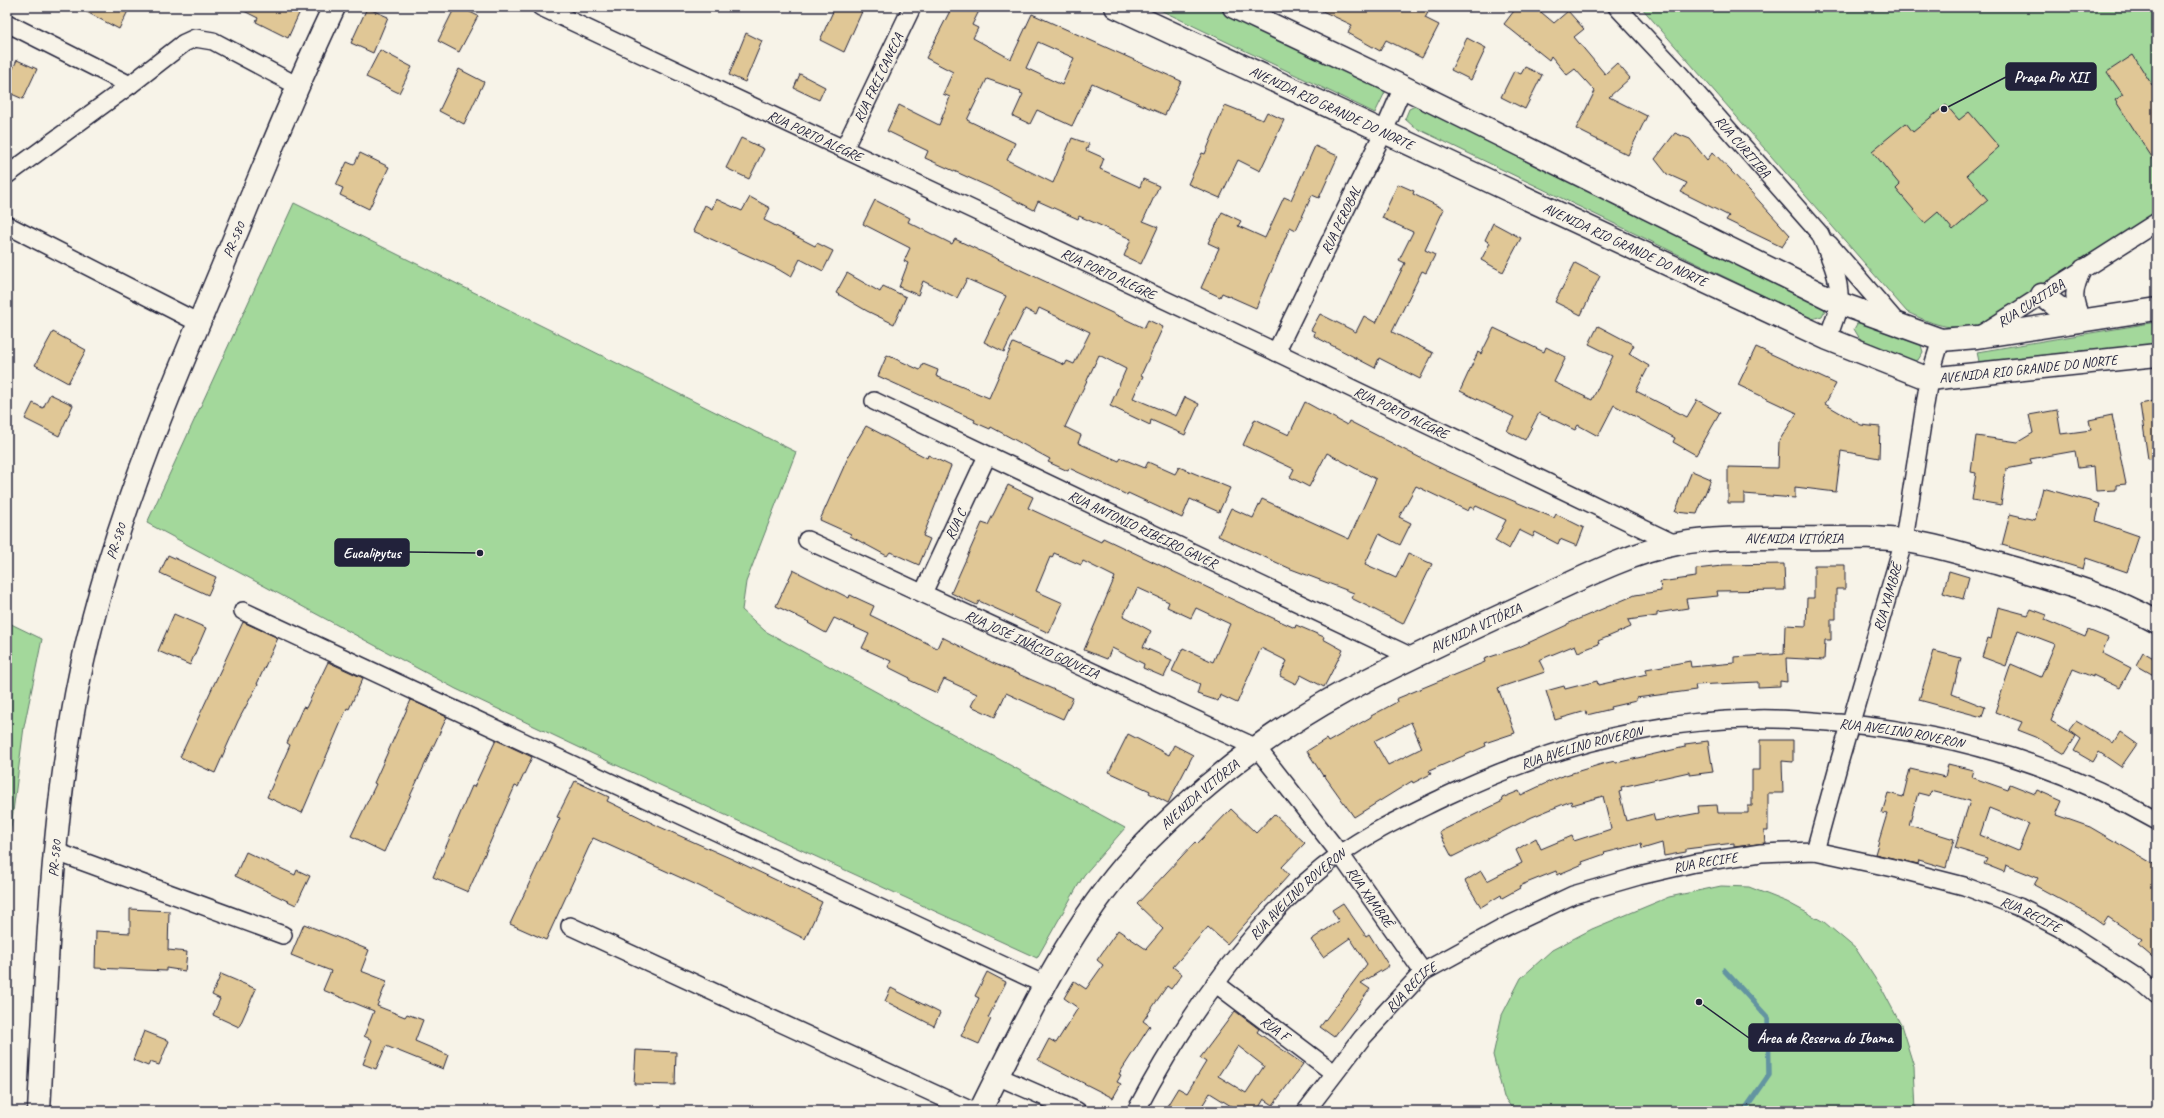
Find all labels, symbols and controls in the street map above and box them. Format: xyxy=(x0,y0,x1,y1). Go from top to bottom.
street label: RUA FREI CANECA xyxy=(850,30,907,125)
street label: AVENIDA RIO GRANDE DO NORTE xyxy=(1247,62,1418,154)
callout: Praça Pio XII xyxy=(2006,63,2096,90)
text: Praça Pio XII xyxy=(2014,68,2091,87)
street label: RUA PORTO ALEGRE xyxy=(765,106,867,166)
street label: RUA CURITIBA xyxy=(1712,112,1775,181)
street label: RUA PEROBAL xyxy=(1317,184,1364,256)
street label: AVENIDA RIO GRANDE DO NORTE xyxy=(1541,199,1712,291)
street label: PR-580 xyxy=(219,218,249,260)
street label: RUA PORTO ALEGRE xyxy=(1059,244,1160,304)
street label: RUA CURITIBA xyxy=(1994,275,2068,330)
street label: AVENIDA RIO GRANDE DO NORTE xyxy=(1938,351,2120,386)
street label: RUA PORTO ALEGRE xyxy=(1351,382,1453,443)
street label: RUA ANTONIO RIBEIRO GAVER xyxy=(1066,486,1221,572)
street label: RUA C xyxy=(941,504,970,542)
street label: PR-580 xyxy=(102,519,130,561)
street label: AVENIDA VITÓRIA xyxy=(1745,529,1844,547)
callout: Eucalipytus xyxy=(335,539,409,566)
text: Eucalipytus xyxy=(343,544,402,563)
street label: RUA XAMBRÊ xyxy=(1869,559,1906,633)
street label: AVENIDA VITÓRIA xyxy=(1427,599,1524,656)
street label: RUA JOSÉ INÁCIO GOUVEIA xyxy=(963,606,1102,683)
street label: RUA AVELINO ROVERON xyxy=(1839,715,1968,752)
street label: RUA AVELINO ROVERON xyxy=(1518,722,1646,773)
street label: AVENIDA VITÓRIA xyxy=(1156,755,1243,833)
street label: PR-580 xyxy=(44,838,65,878)
street label: RUA AVELINO ROVERON xyxy=(1246,844,1350,943)
street label: RUA RECIFE xyxy=(1671,848,1741,876)
street label: RUA XAMBRÊ xyxy=(1343,863,1399,933)
street label: RUA RECIFE xyxy=(1998,892,2066,937)
street label: RUA RECIFE xyxy=(1382,957,1441,1016)
street label: RUA F xyxy=(1257,1012,1295,1046)
callout: Área de Reserva do Ibama xyxy=(1749,1024,1901,1051)
text: Área de Reserva do Ibama xyxy=(1757,1029,1895,1048)

